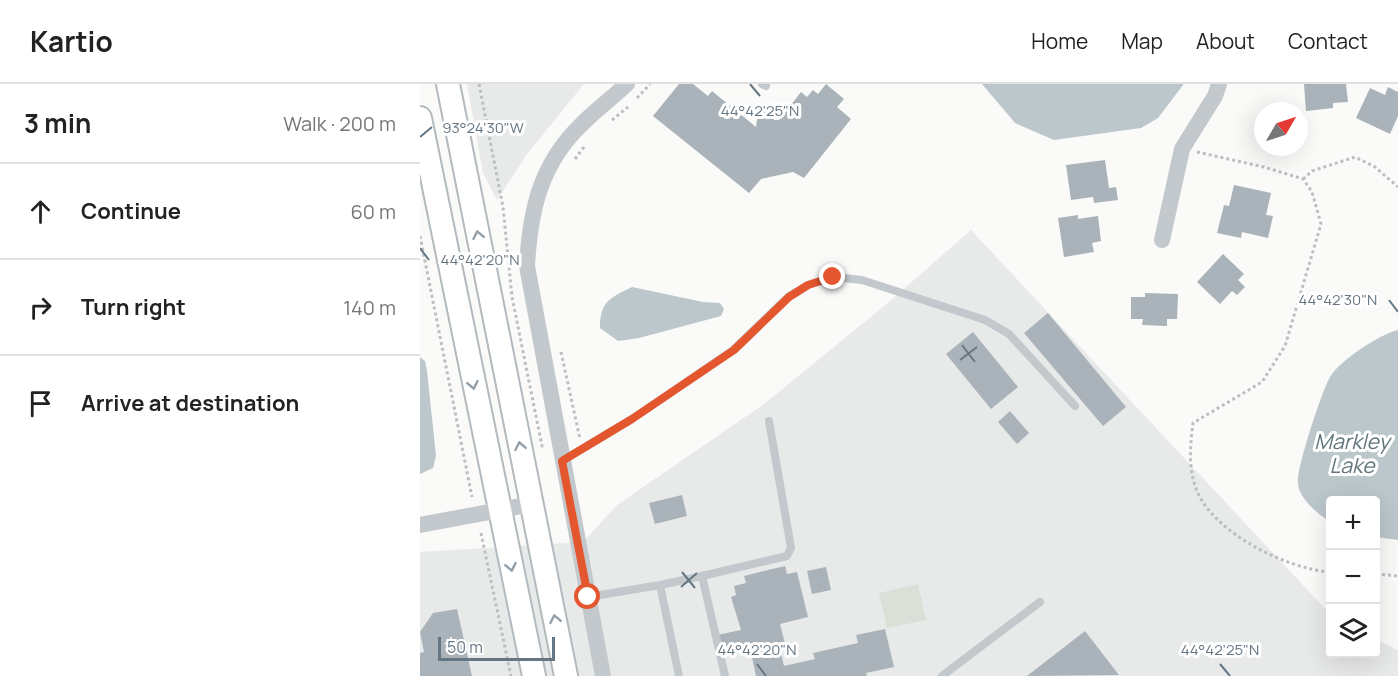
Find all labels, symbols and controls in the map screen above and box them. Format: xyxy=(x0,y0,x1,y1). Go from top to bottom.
text: Kartio xyxy=(30,22,113,60)
text: Home xyxy=(1031,27,1088,55)
text: Map xyxy=(1121,27,1163,55)
text: About xyxy=(1196,27,1255,55)
text: Contact xyxy=(1288,27,1368,55)
text: 44°42'25"N xyxy=(721,100,799,121)
north arrow xyxy=(1254,102,1308,156)
text: 3 min xyxy=(24,105,91,141)
text: Walk · 200 m xyxy=(283,110,396,137)
text: 93°24'30"W xyxy=(442,117,524,138)
icon: ahead xyxy=(24,195,57,228)
text: Continue xyxy=(81,196,181,226)
text: 60 m xyxy=(350,198,396,225)
one-way arrow xyxy=(472,230,485,240)
text: 44°42'20"N xyxy=(440,249,520,270)
route end xyxy=(819,263,845,289)
text: 44°42'30"N xyxy=(1299,289,1377,310)
icon: right xyxy=(24,291,57,324)
text: Turn right xyxy=(81,292,186,322)
text: 140 m xyxy=(343,294,396,321)
one-way arrow xyxy=(466,379,479,389)
icon: arrive xyxy=(24,387,57,420)
text: Arrive at destination xyxy=(81,388,299,418)
water label: Markley Lake xyxy=(1314,427,1393,479)
one-way arrow xyxy=(514,442,527,452)
map controls xyxy=(1326,496,1380,658)
button: + xyxy=(1326,496,1380,550)
button: − xyxy=(1326,550,1380,604)
one-way arrow xyxy=(503,562,516,572)
route start xyxy=(574,583,600,609)
button: layers xyxy=(1326,604,1380,658)
one-way arrow xyxy=(549,614,562,624)
scale bar xyxy=(438,634,555,662)
text: 50 m xyxy=(447,636,483,658)
text: 44°42'20"N xyxy=(717,639,797,660)
text: 44°42'25"N xyxy=(1181,639,1259,660)

